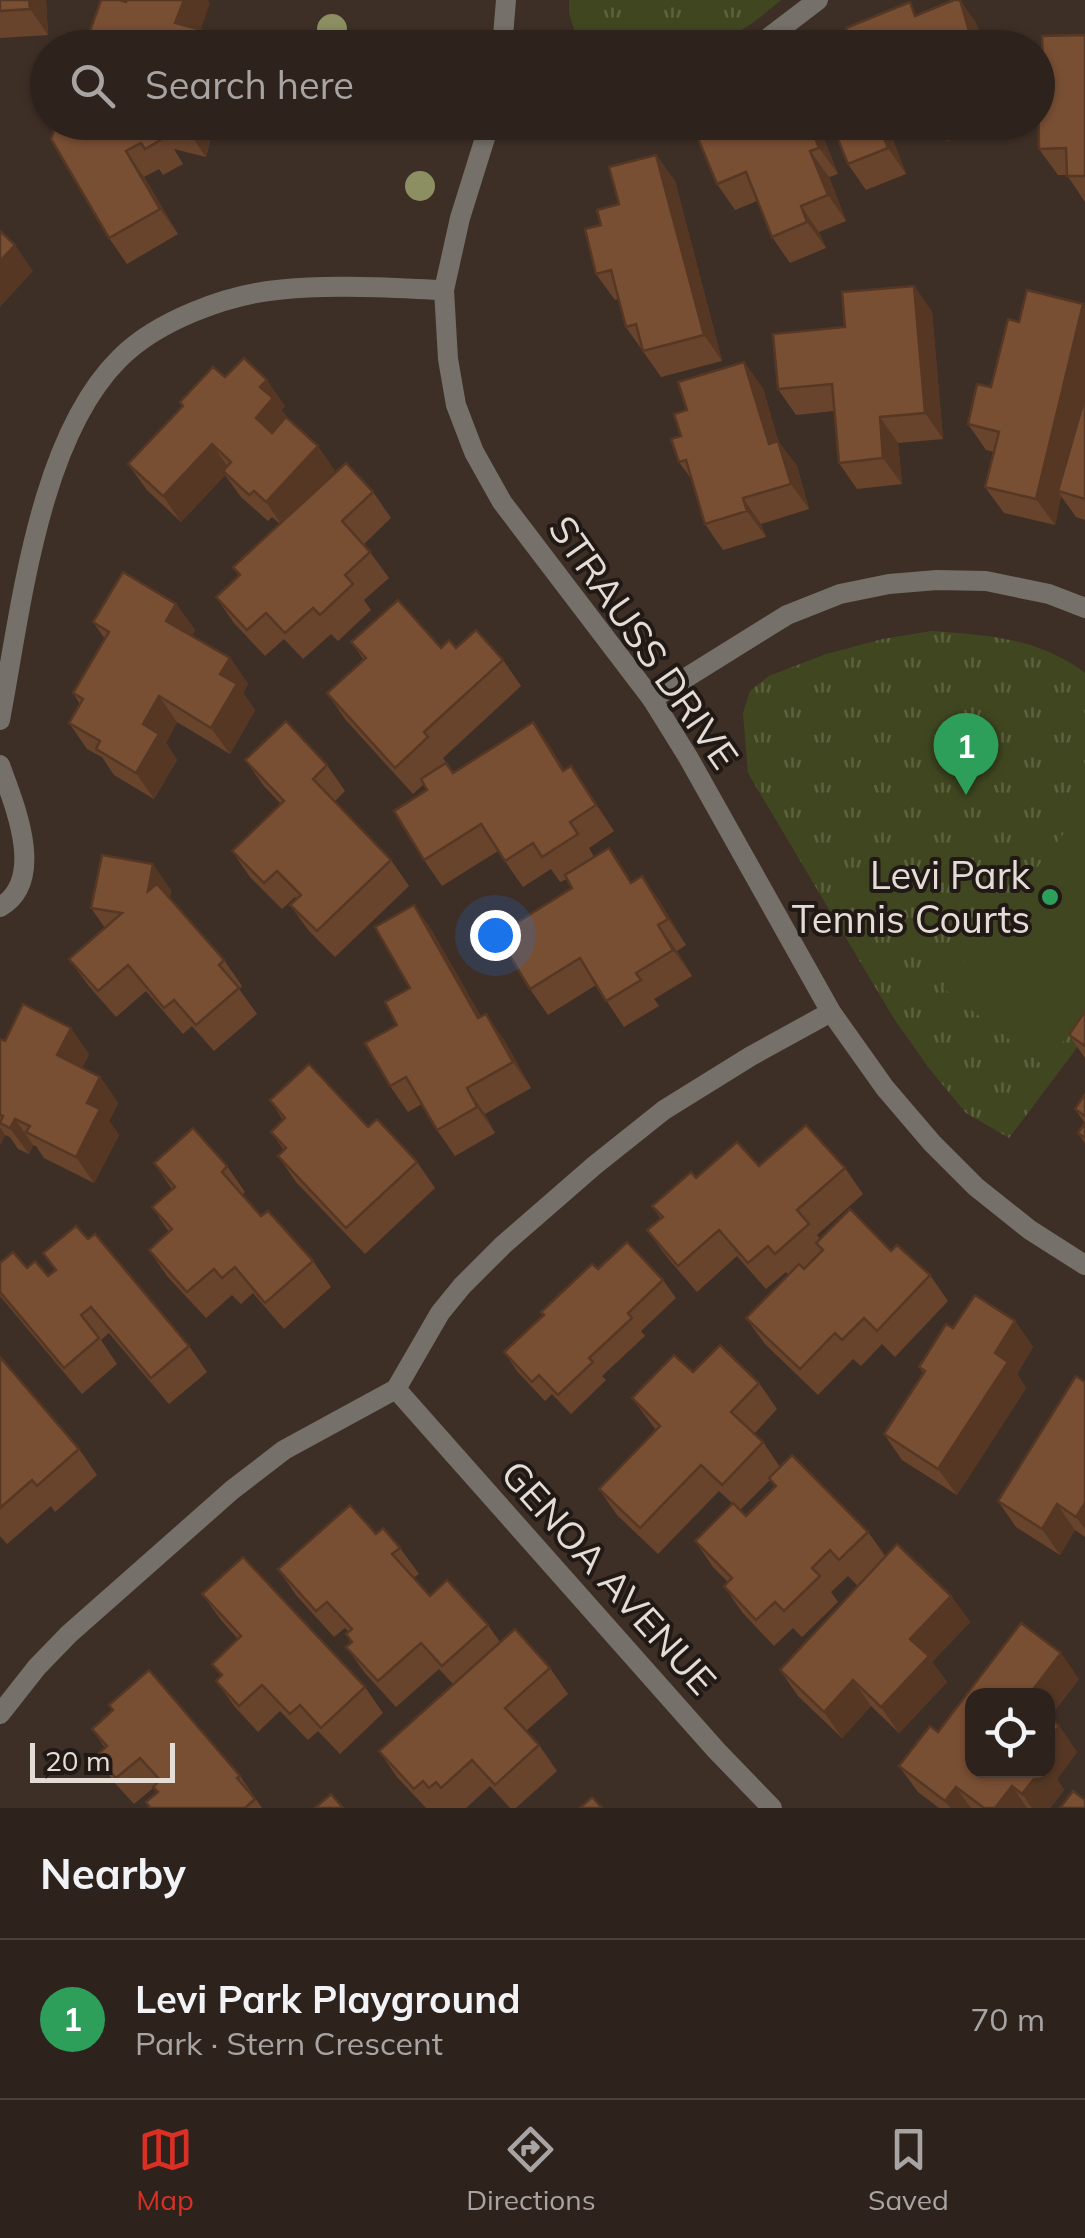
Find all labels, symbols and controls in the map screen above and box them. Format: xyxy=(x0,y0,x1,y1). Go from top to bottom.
search box xyxy=(30,30,1055,140)
icon: search xyxy=(65,58,120,113)
text: Search here xyxy=(145,61,354,109)
street label: STRAUSS DRIVE xyxy=(539,506,749,778)
pin: 1 xyxy=(934,712,998,795)
place label: Levi Park Tennis Courts xyxy=(792,851,1030,943)
marker: Levi Park Tennis Courts xyxy=(1039,886,1061,908)
your location xyxy=(470,910,521,961)
street label: GENOA AVENUE xyxy=(491,1450,727,1704)
map controls xyxy=(965,1688,1055,1778)
button: locate xyxy=(965,1688,1055,1778)
scale bar xyxy=(30,1738,175,1782)
text: 20 m xyxy=(45,1743,111,1778)
text: Nearby xyxy=(40,1847,186,1900)
text: Levi Park Playground xyxy=(135,1975,521,2023)
text: 1 xyxy=(63,1999,82,2039)
text: 70 m xyxy=(970,1999,1045,2039)
text: Park · Stern Crescent xyxy=(135,2023,443,2063)
tab: Map xyxy=(136,2122,194,2217)
tab: Directions xyxy=(466,2122,596,2217)
tab: Saved xyxy=(868,2122,949,2217)

